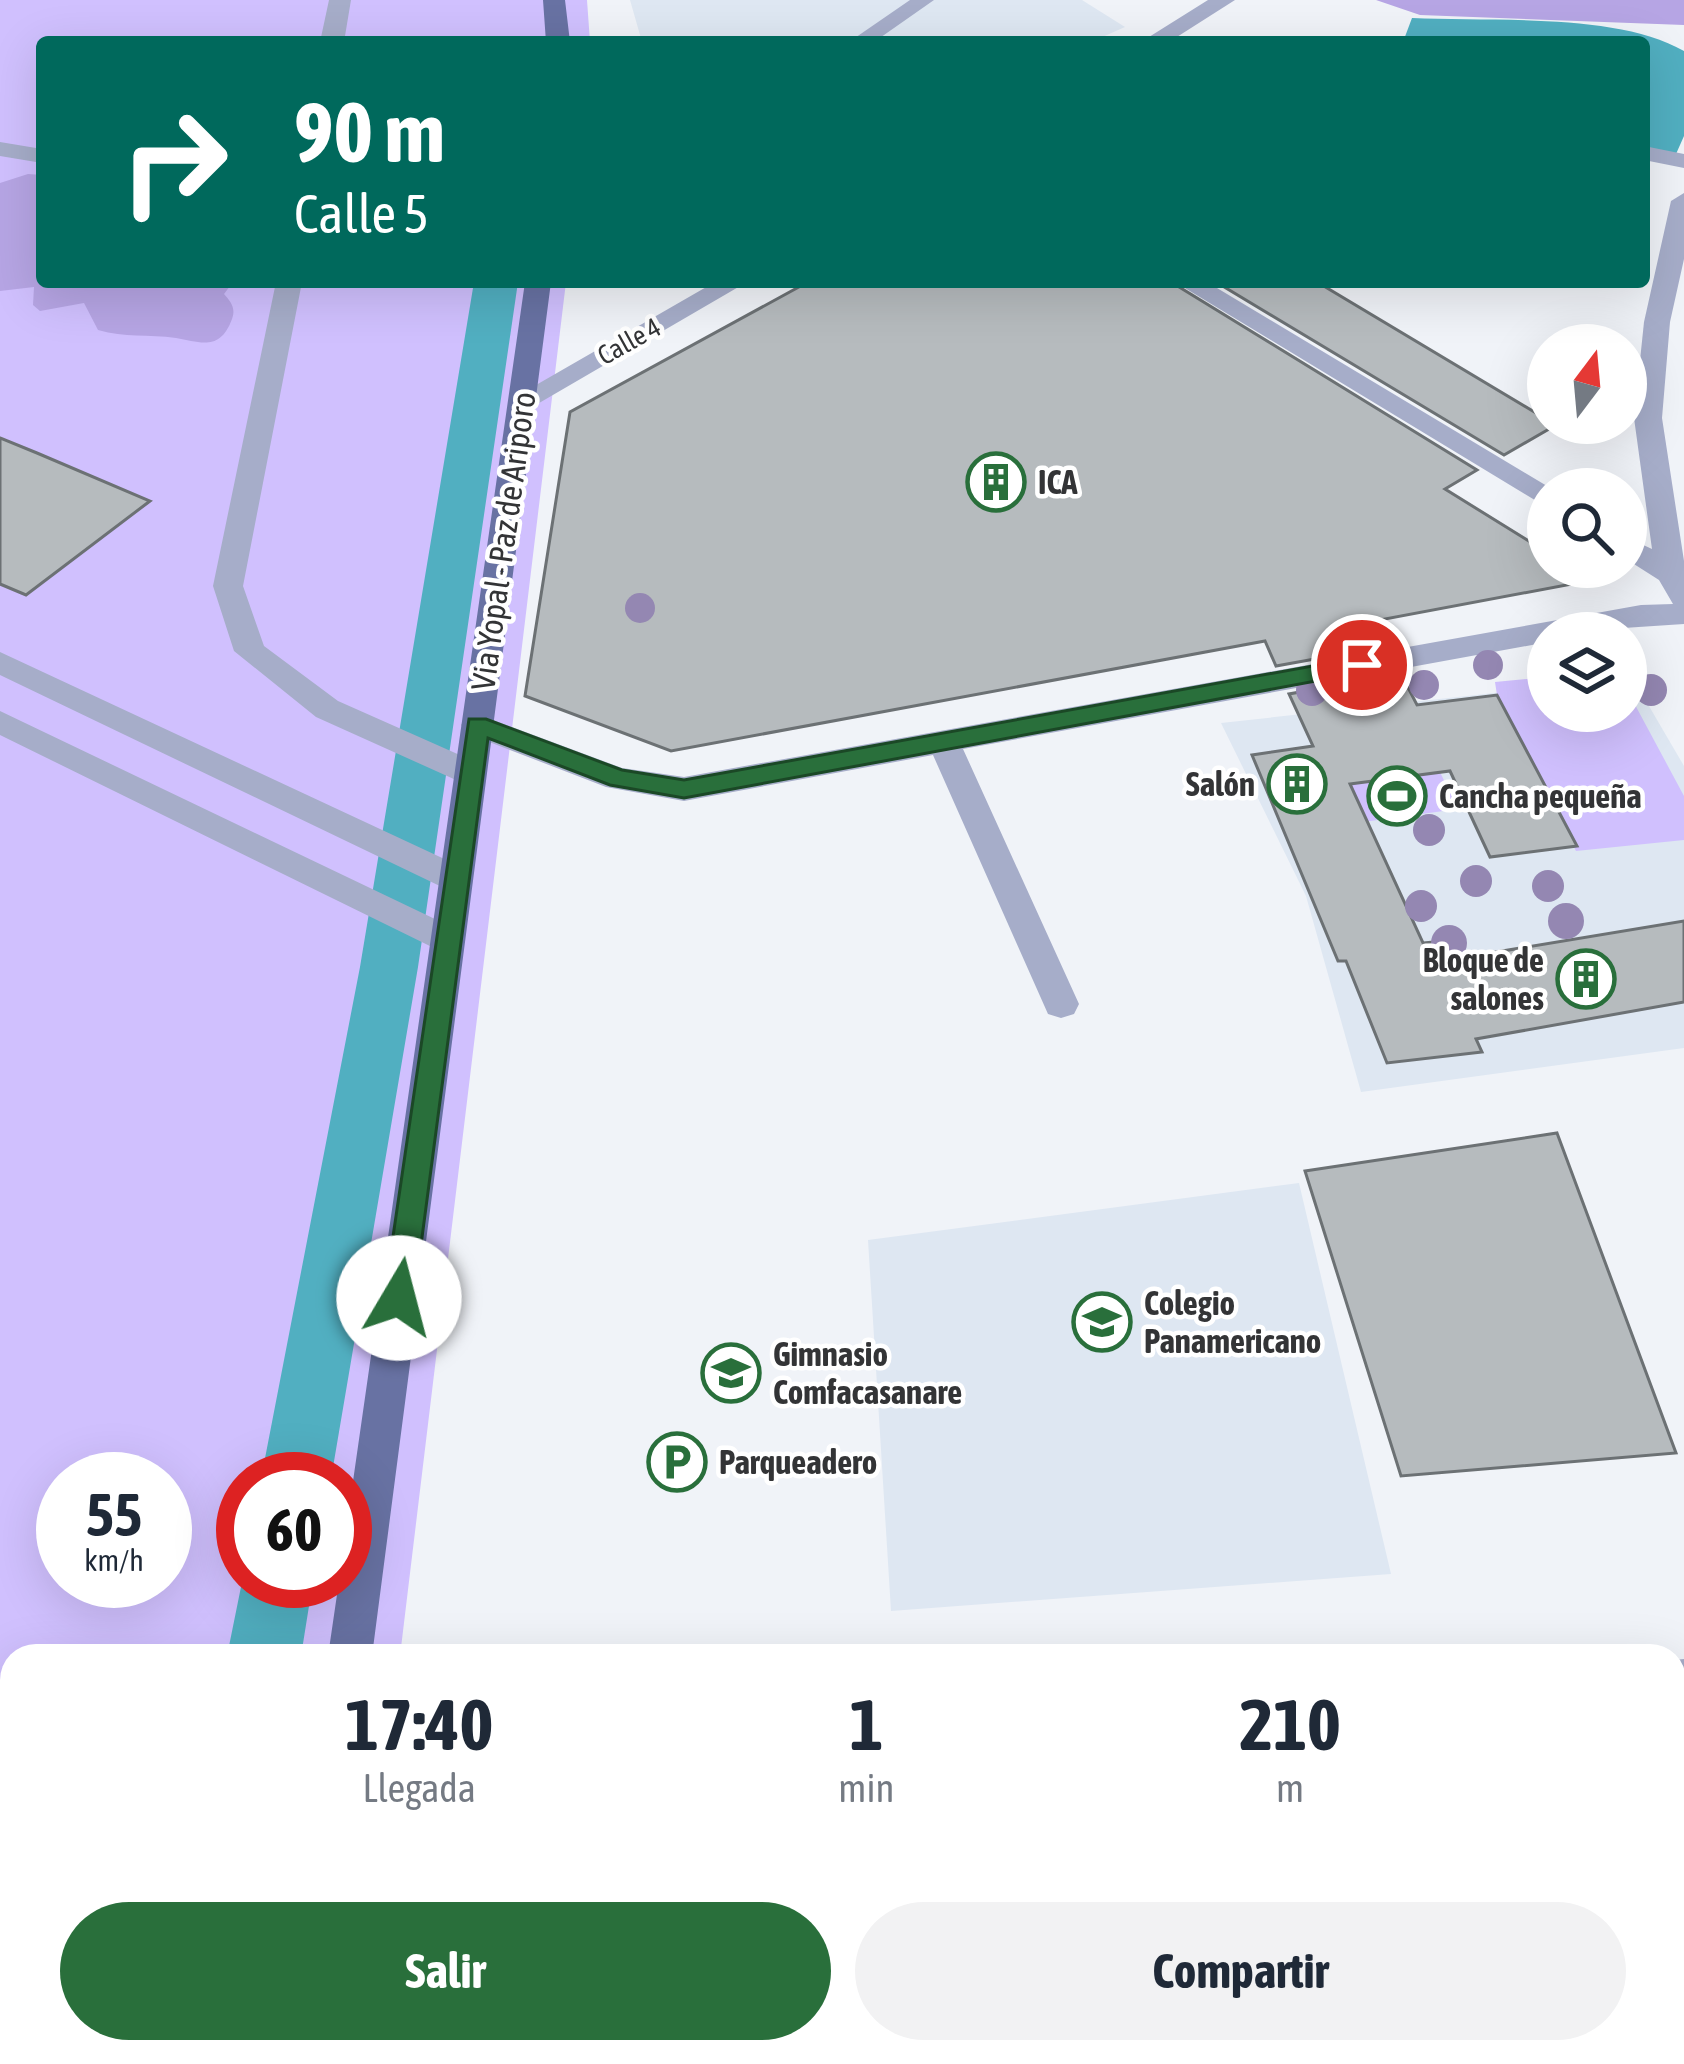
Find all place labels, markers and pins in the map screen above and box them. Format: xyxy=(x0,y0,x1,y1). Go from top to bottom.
building icon: ICA xyxy=(965,451,1027,513)
place label: ICA xyxy=(1038,463,1078,501)
pin xyxy=(1311,614,1413,716)
building icon: Salón xyxy=(1266,753,1328,815)
place label: Salón xyxy=(1186,765,1255,803)
sports icon: Cancha pequeña xyxy=(1366,765,1428,827)
place label: Cancha pequeña xyxy=(1439,777,1642,815)
place label: Bloque de salones xyxy=(1423,941,1544,1017)
building icon: Bloque de salones xyxy=(1555,948,1617,1010)
place label: Colegio Panamericano xyxy=(1144,1284,1321,1360)
school or university icon: Colegio Panamericano xyxy=(1071,1291,1133,1353)
place label: Gimnasio Comfacasanare xyxy=(773,1335,962,1411)
school or university icon: Gimnasio Comfacasanare xyxy=(700,1342,762,1404)
parking icon: Parqueadero xyxy=(646,1431,708,1493)
place label: Parqueadero xyxy=(719,1443,877,1481)

